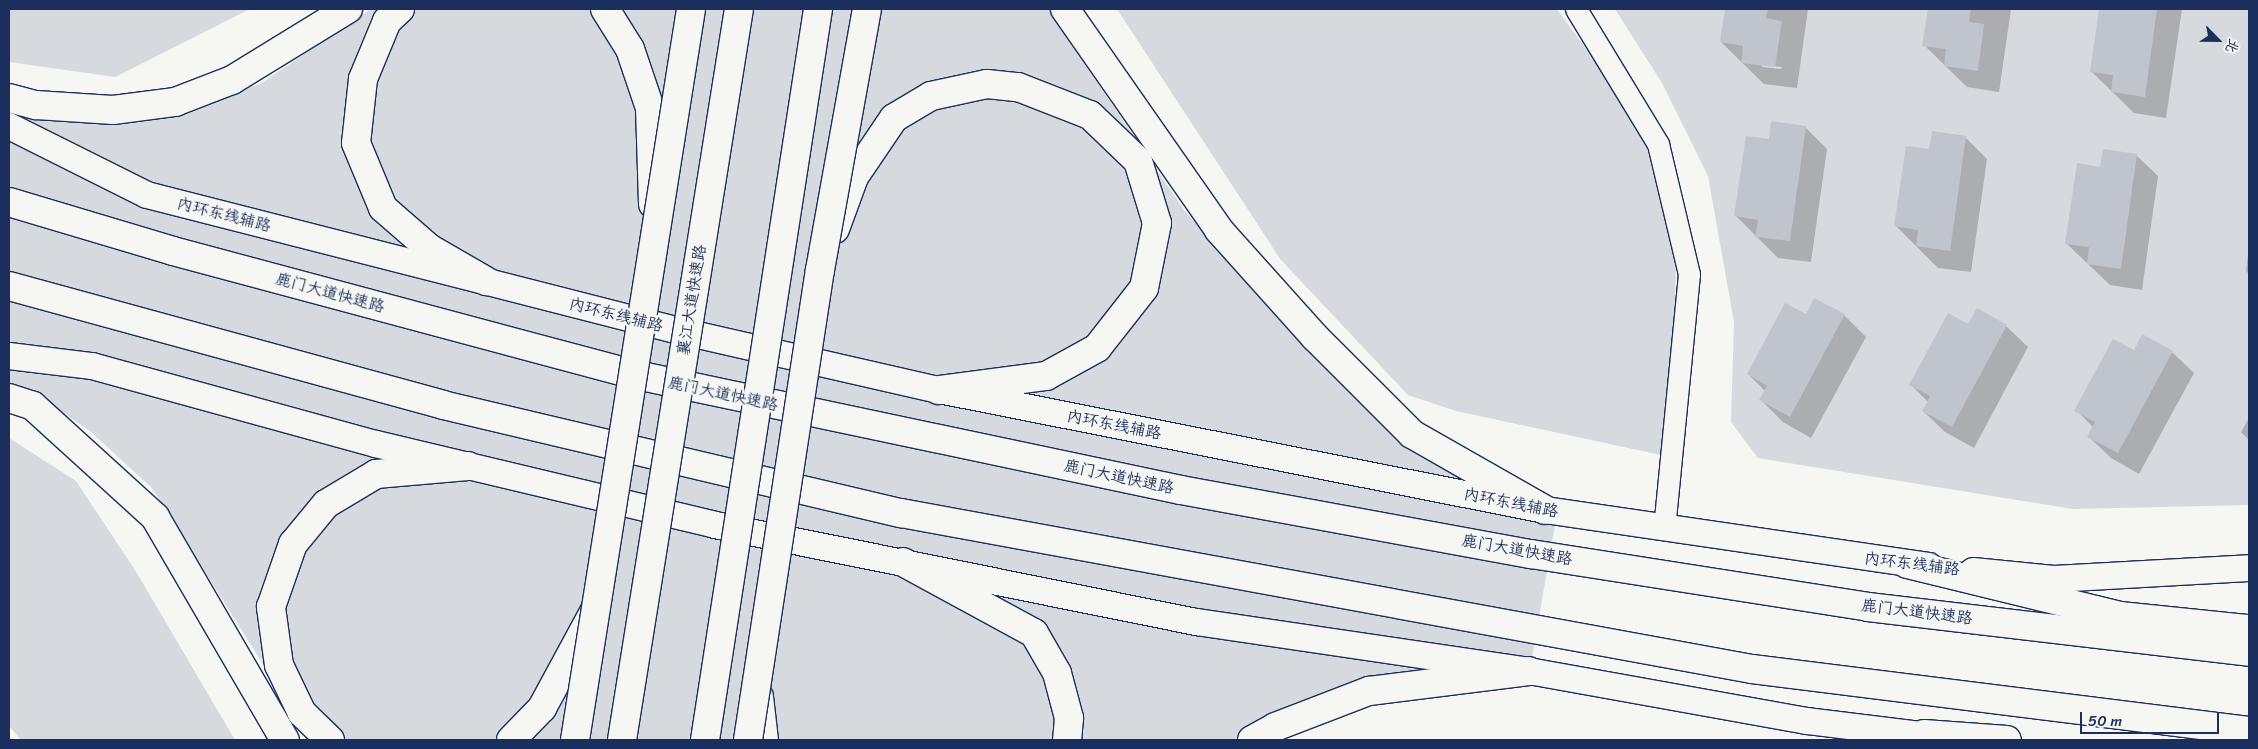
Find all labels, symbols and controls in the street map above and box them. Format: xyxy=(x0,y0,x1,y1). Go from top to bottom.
north arrow xyxy=(2193,15,2243,65)
text: 北 xyxy=(2218,35,2247,57)
street label: 内环东线辅路 xyxy=(175,194,273,236)
street label: 襄江大道快速路 xyxy=(674,243,710,357)
street label: 鹿门大道快速路 xyxy=(273,269,387,317)
street label: 内环东线辅路 xyxy=(567,294,665,336)
street label: 鹿门大道快速路 xyxy=(666,373,780,415)
street label: 内环东线辅路 xyxy=(1065,406,1163,444)
street label: 鹿门大道快速路 xyxy=(1062,456,1176,498)
street label: 内环东线辅路 xyxy=(1462,484,1560,522)
street label: 鹿门大道快速路 xyxy=(1460,531,1574,569)
street label: 内环东线辅路 xyxy=(1863,549,1961,579)
street label: 鹿门大道快速路 xyxy=(1860,596,1974,628)
scale bar xyxy=(2083,702,2222,734)
text: 50 m xyxy=(2088,708,2122,734)

